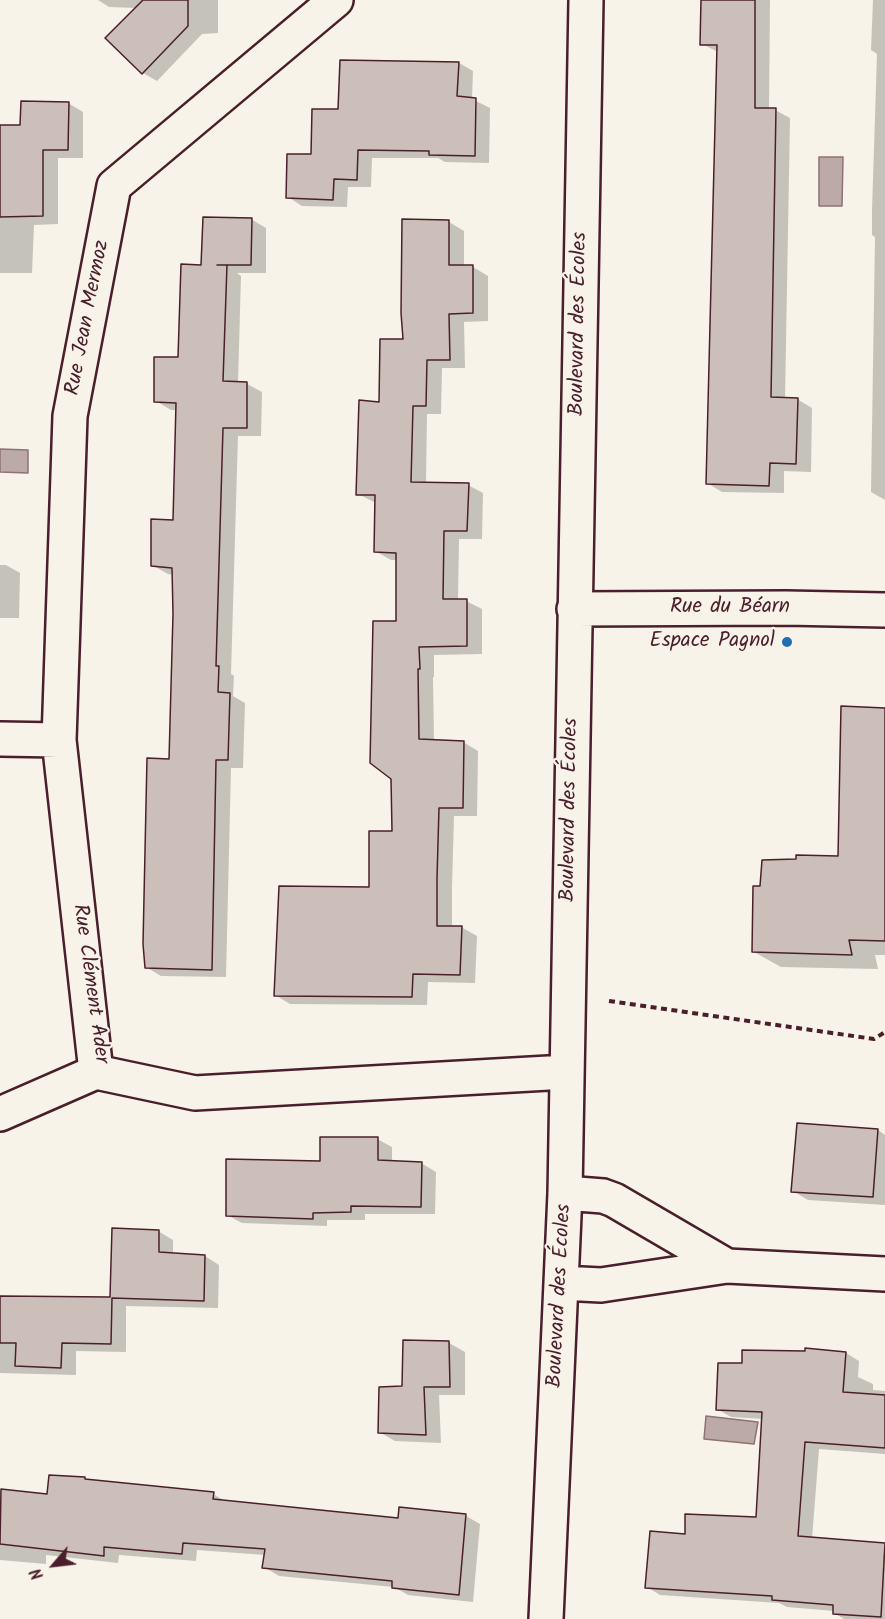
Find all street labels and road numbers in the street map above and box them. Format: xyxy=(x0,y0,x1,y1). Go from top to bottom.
street label: Boulevard des Écoles xyxy=(566,232,594,416)
street label: Rue Jean Mermoz xyxy=(62,238,116,398)
street label: Rue du Béarn xyxy=(670,595,790,621)
street label: Boulevard des Écoles xyxy=(557,718,585,902)
street label: Rue Clément Ader xyxy=(65,903,113,1065)
street label: Boulevard des Écoles xyxy=(544,1203,578,1389)

